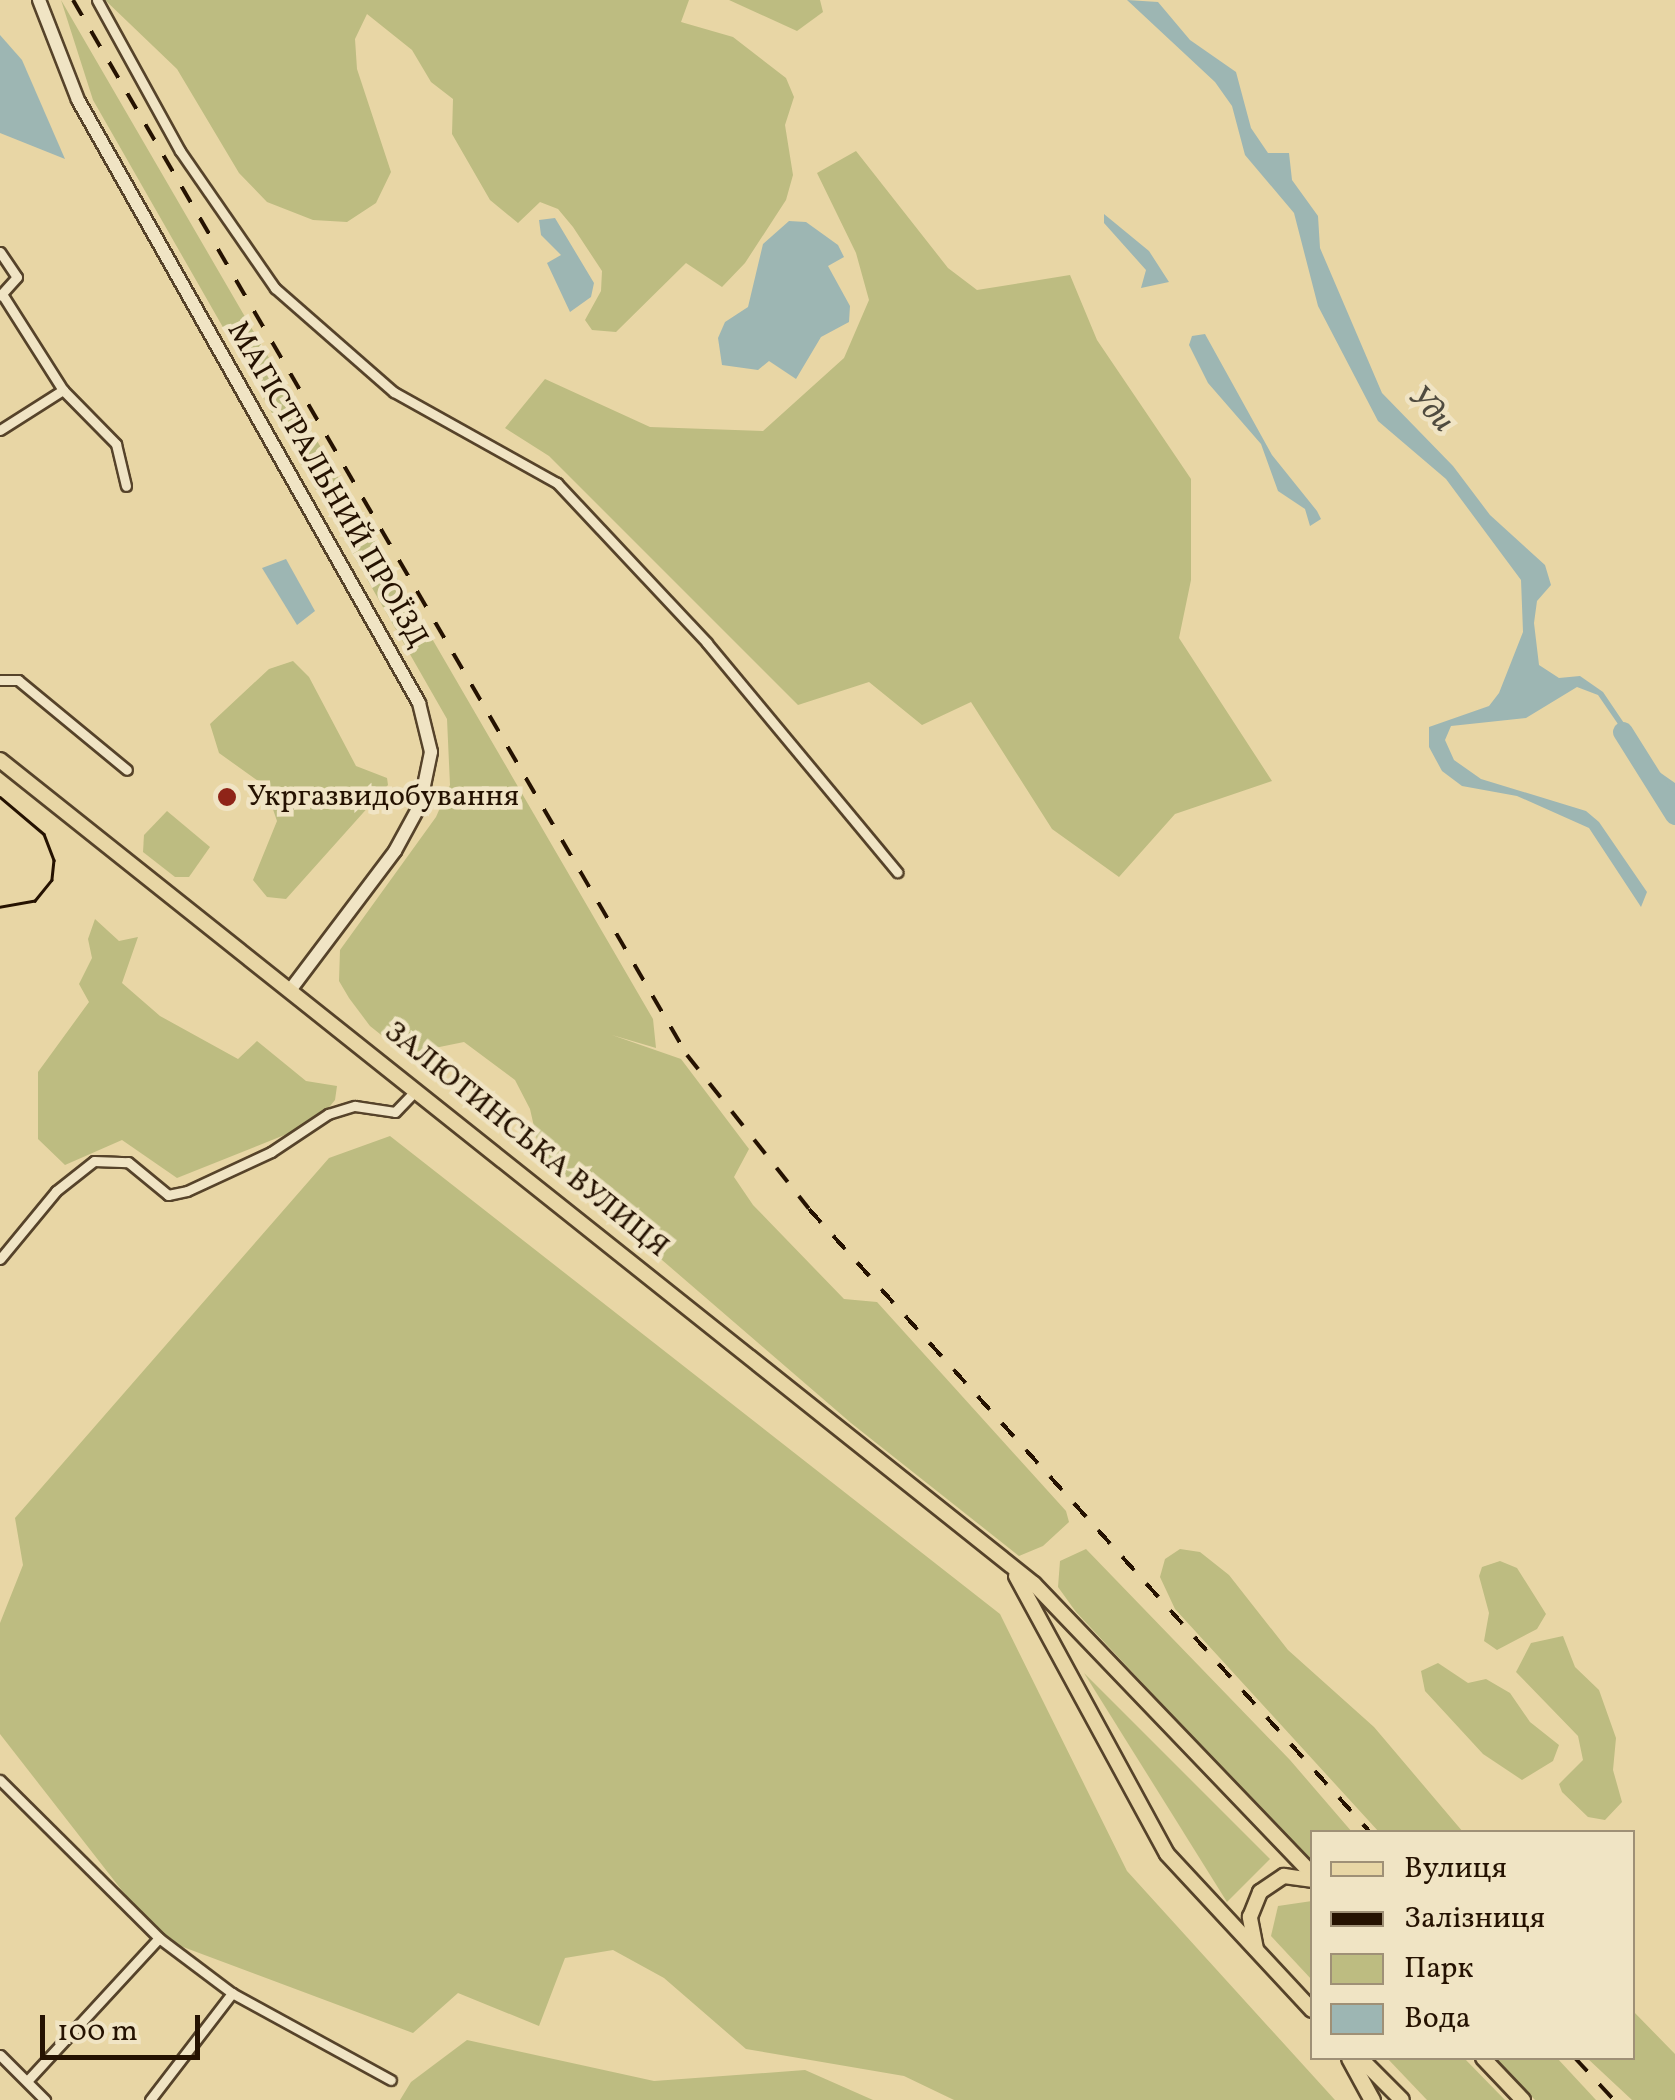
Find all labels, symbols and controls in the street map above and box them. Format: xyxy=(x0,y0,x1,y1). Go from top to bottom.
street label: МАГІСТРАЛЬНИЙ ПРОЇЗД xyxy=(219,315,435,655)
water label: Уди xyxy=(1399,379,1461,441)
place label: Укргазвидобування xyxy=(247,779,519,815)
marker: Укргазвидобування xyxy=(216,786,238,808)
street label: ЗАЛЮТИНСЬКА ВУЛИЦЯ xyxy=(377,1014,675,1266)
legend xyxy=(1310,1830,1635,2060)
text: Вулиця xyxy=(1404,1848,1507,1890)
text: Залізниця xyxy=(1404,1898,1545,1940)
text: Парк xyxy=(1404,1948,1473,1990)
scale bar xyxy=(45,1995,205,2057)
text: Вода xyxy=(1404,1998,1471,2040)
text: 100 m xyxy=(57,2011,138,2053)

